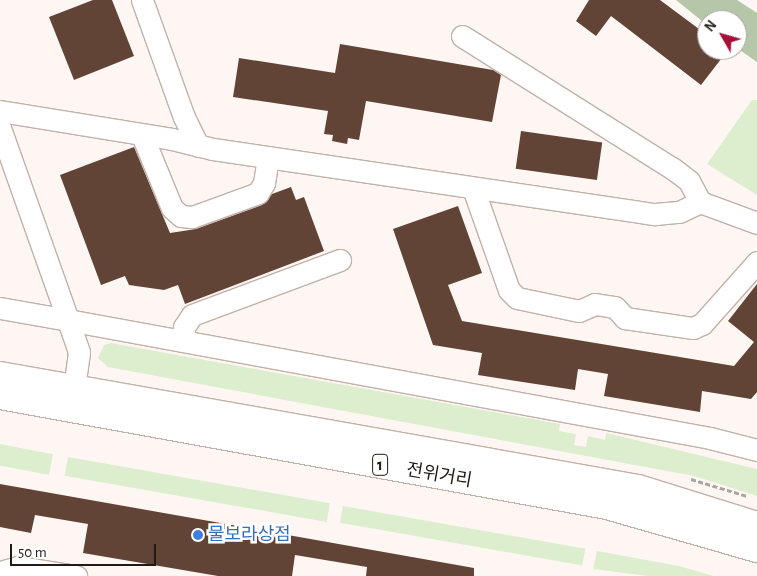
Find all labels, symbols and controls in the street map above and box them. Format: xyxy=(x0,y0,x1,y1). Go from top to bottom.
north arrow xyxy=(697,10,747,60)
text: N xyxy=(702,18,719,35)
road number: 1 xyxy=(371,452,389,478)
street label: 전위거리 xyxy=(405,460,473,492)
place label: 물보라상점 xyxy=(208,524,291,546)
marker: 물보라상점 xyxy=(192,529,204,541)
scale bar xyxy=(12,534,159,566)
text: 50 m xyxy=(18,545,47,560)

